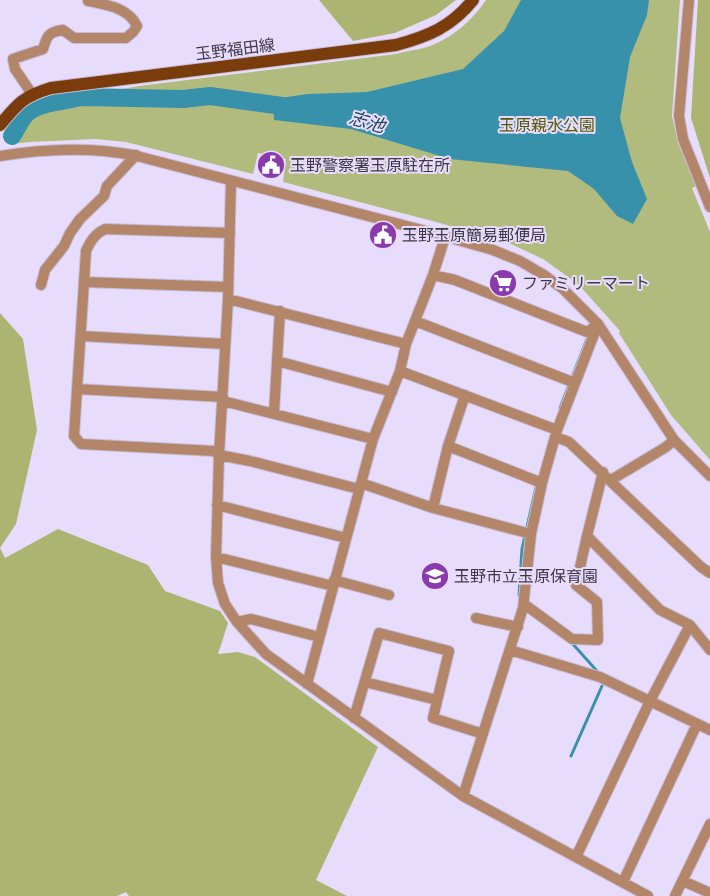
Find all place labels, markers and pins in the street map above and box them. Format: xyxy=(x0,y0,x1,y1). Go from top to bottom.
public building icon: 玉野警察署玉原駐在所 xyxy=(256,150,286,180)
place label: 玉野警察署玉原駐在所 xyxy=(290,156,450,175)
public building icon: 玉野玉原簡易郵便局 xyxy=(368,220,398,250)
place label: 玉野玉原簡易郵便局 xyxy=(402,226,546,245)
supermarket icon: ファミリーマート xyxy=(488,268,518,298)
place label: ファミリーマート xyxy=(522,274,650,293)
school or university icon: 玉野市立玉原保育園 xyxy=(420,561,450,591)
place label: 玉野市立玉原保育園 xyxy=(454,567,598,586)

